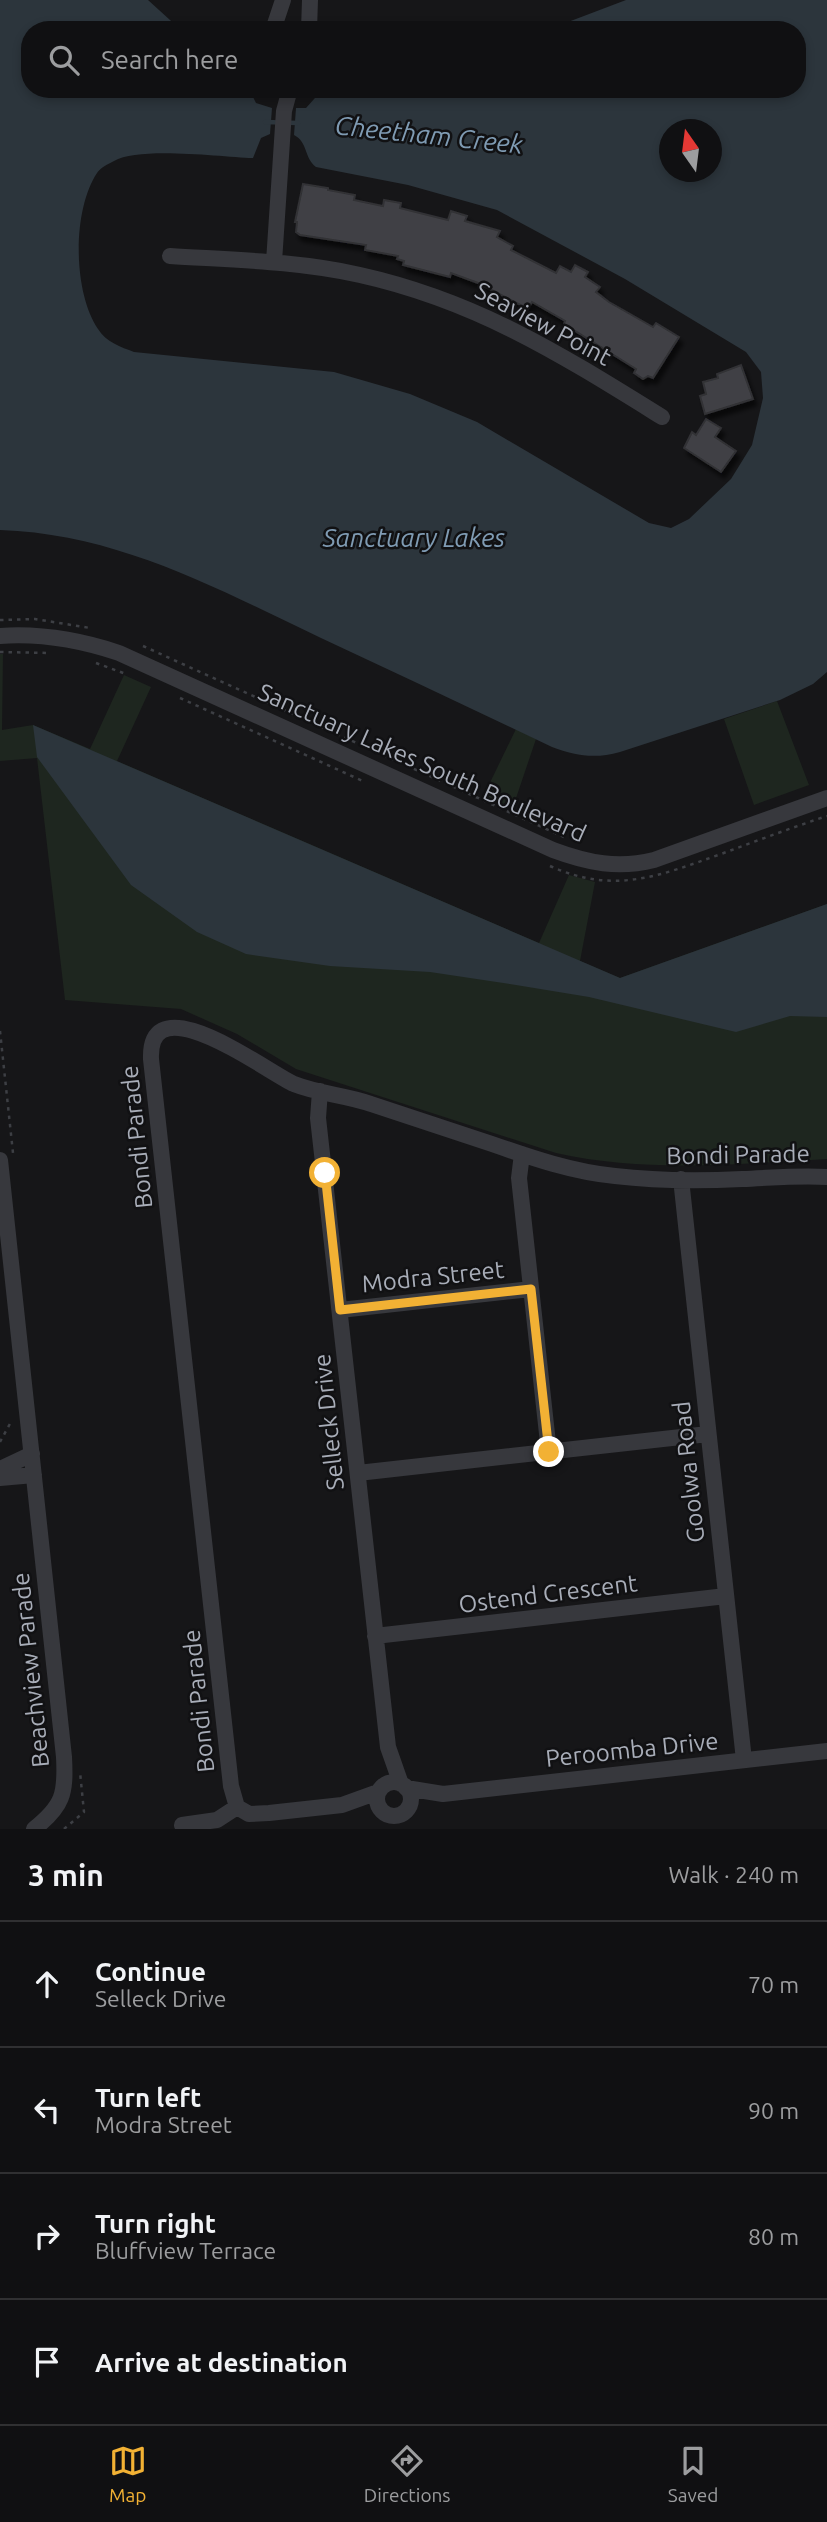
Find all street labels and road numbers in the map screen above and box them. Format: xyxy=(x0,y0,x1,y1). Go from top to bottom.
street label: Seaview Point xyxy=(471,276,616,371)
street label: Sanctuary Lakes South Boulevard xyxy=(254,678,590,847)
street label: Bondi Parade xyxy=(116,1064,157,1210)
street label: Bondi Parade xyxy=(666,1140,810,1169)
street label: Modra Street xyxy=(360,1256,506,1297)
street label: Selleck Drive xyxy=(308,1352,349,1492)
street label: Goolwa Road xyxy=(668,1400,709,1544)
street label: Ostend Crescent xyxy=(457,1569,639,1618)
street label: Beachview Parade xyxy=(7,1571,54,1769)
street label: Bondi Parade xyxy=(178,1628,219,1774)
street label: Peroomba Drive xyxy=(544,1727,720,1772)

